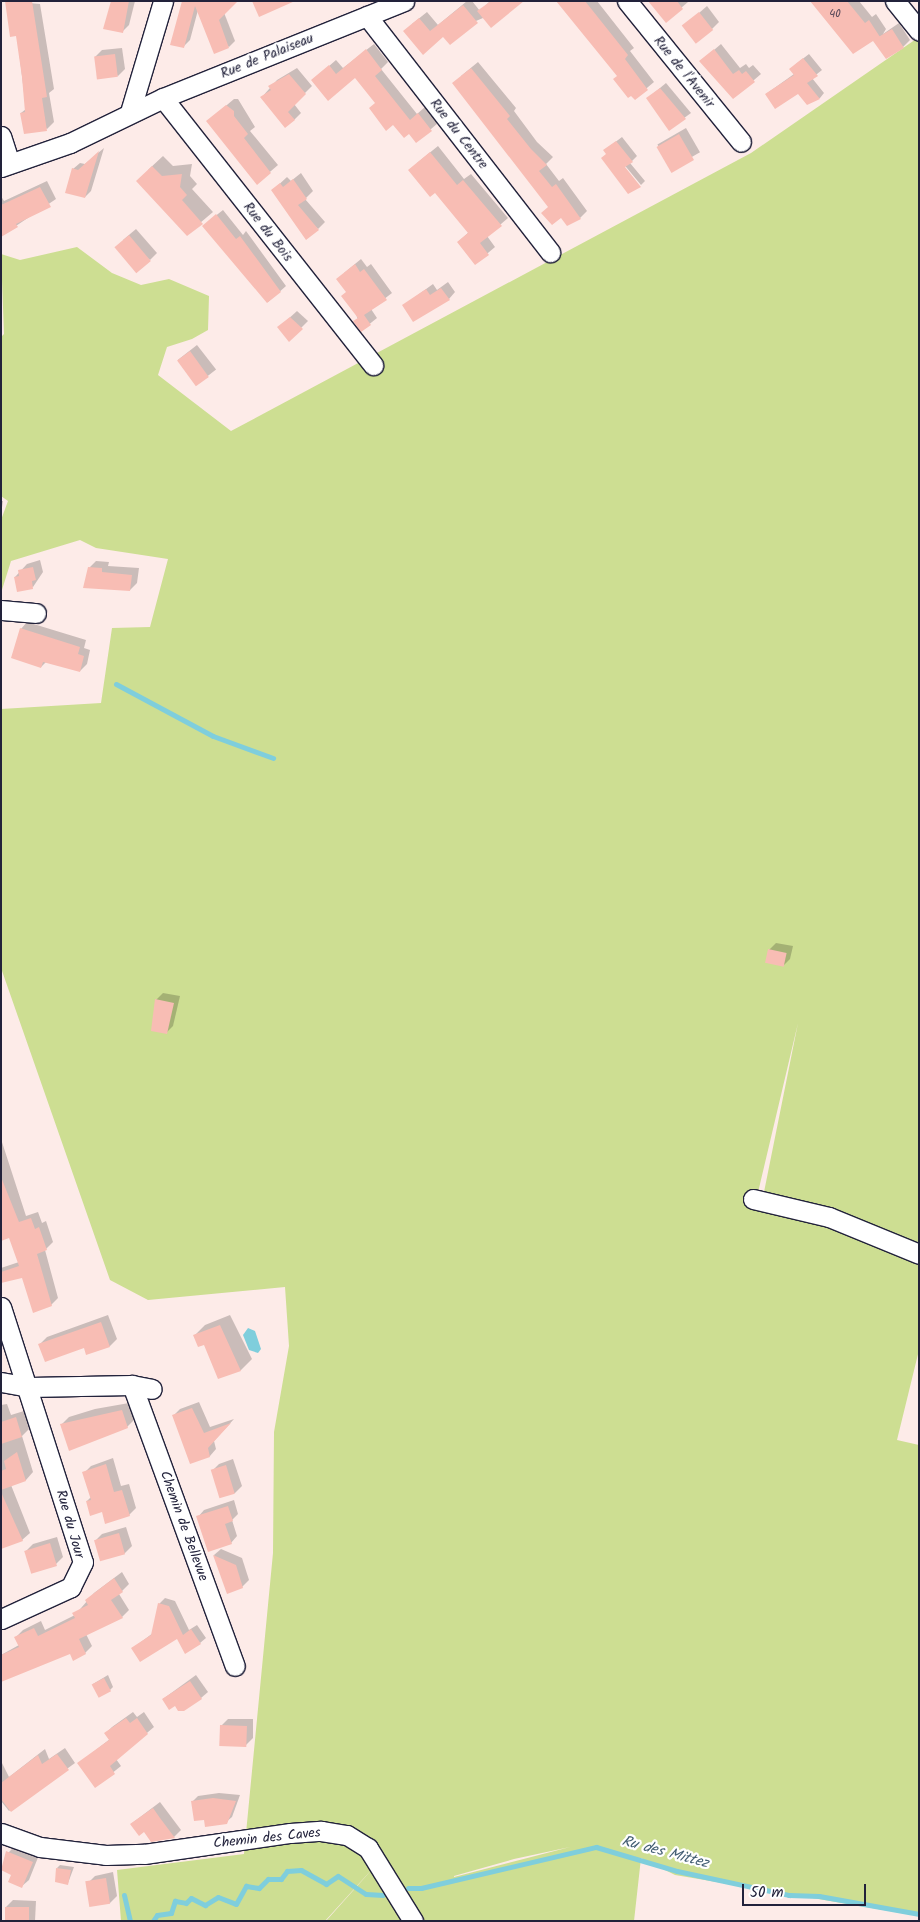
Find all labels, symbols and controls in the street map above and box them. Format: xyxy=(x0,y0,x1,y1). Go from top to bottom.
house number: 40 xyxy=(829,7,841,21)
street label: Rue de Palaiseau xyxy=(218,30,316,82)
street label: Rue de l'Avenir xyxy=(650,33,718,111)
street label: Rue du Centre xyxy=(426,95,492,173)
street label: Rue du Bois xyxy=(240,199,296,265)
street label: Chemin de Bellevue xyxy=(156,1469,212,1583)
street label: Rue du Jour xyxy=(52,1488,88,1560)
street label: Chemin des Caves xyxy=(213,1824,321,1852)
water label: Ru des Mittez xyxy=(620,1833,710,1873)
scale bar xyxy=(745,1874,869,1906)
text: 50 m xyxy=(750,1881,784,1905)

